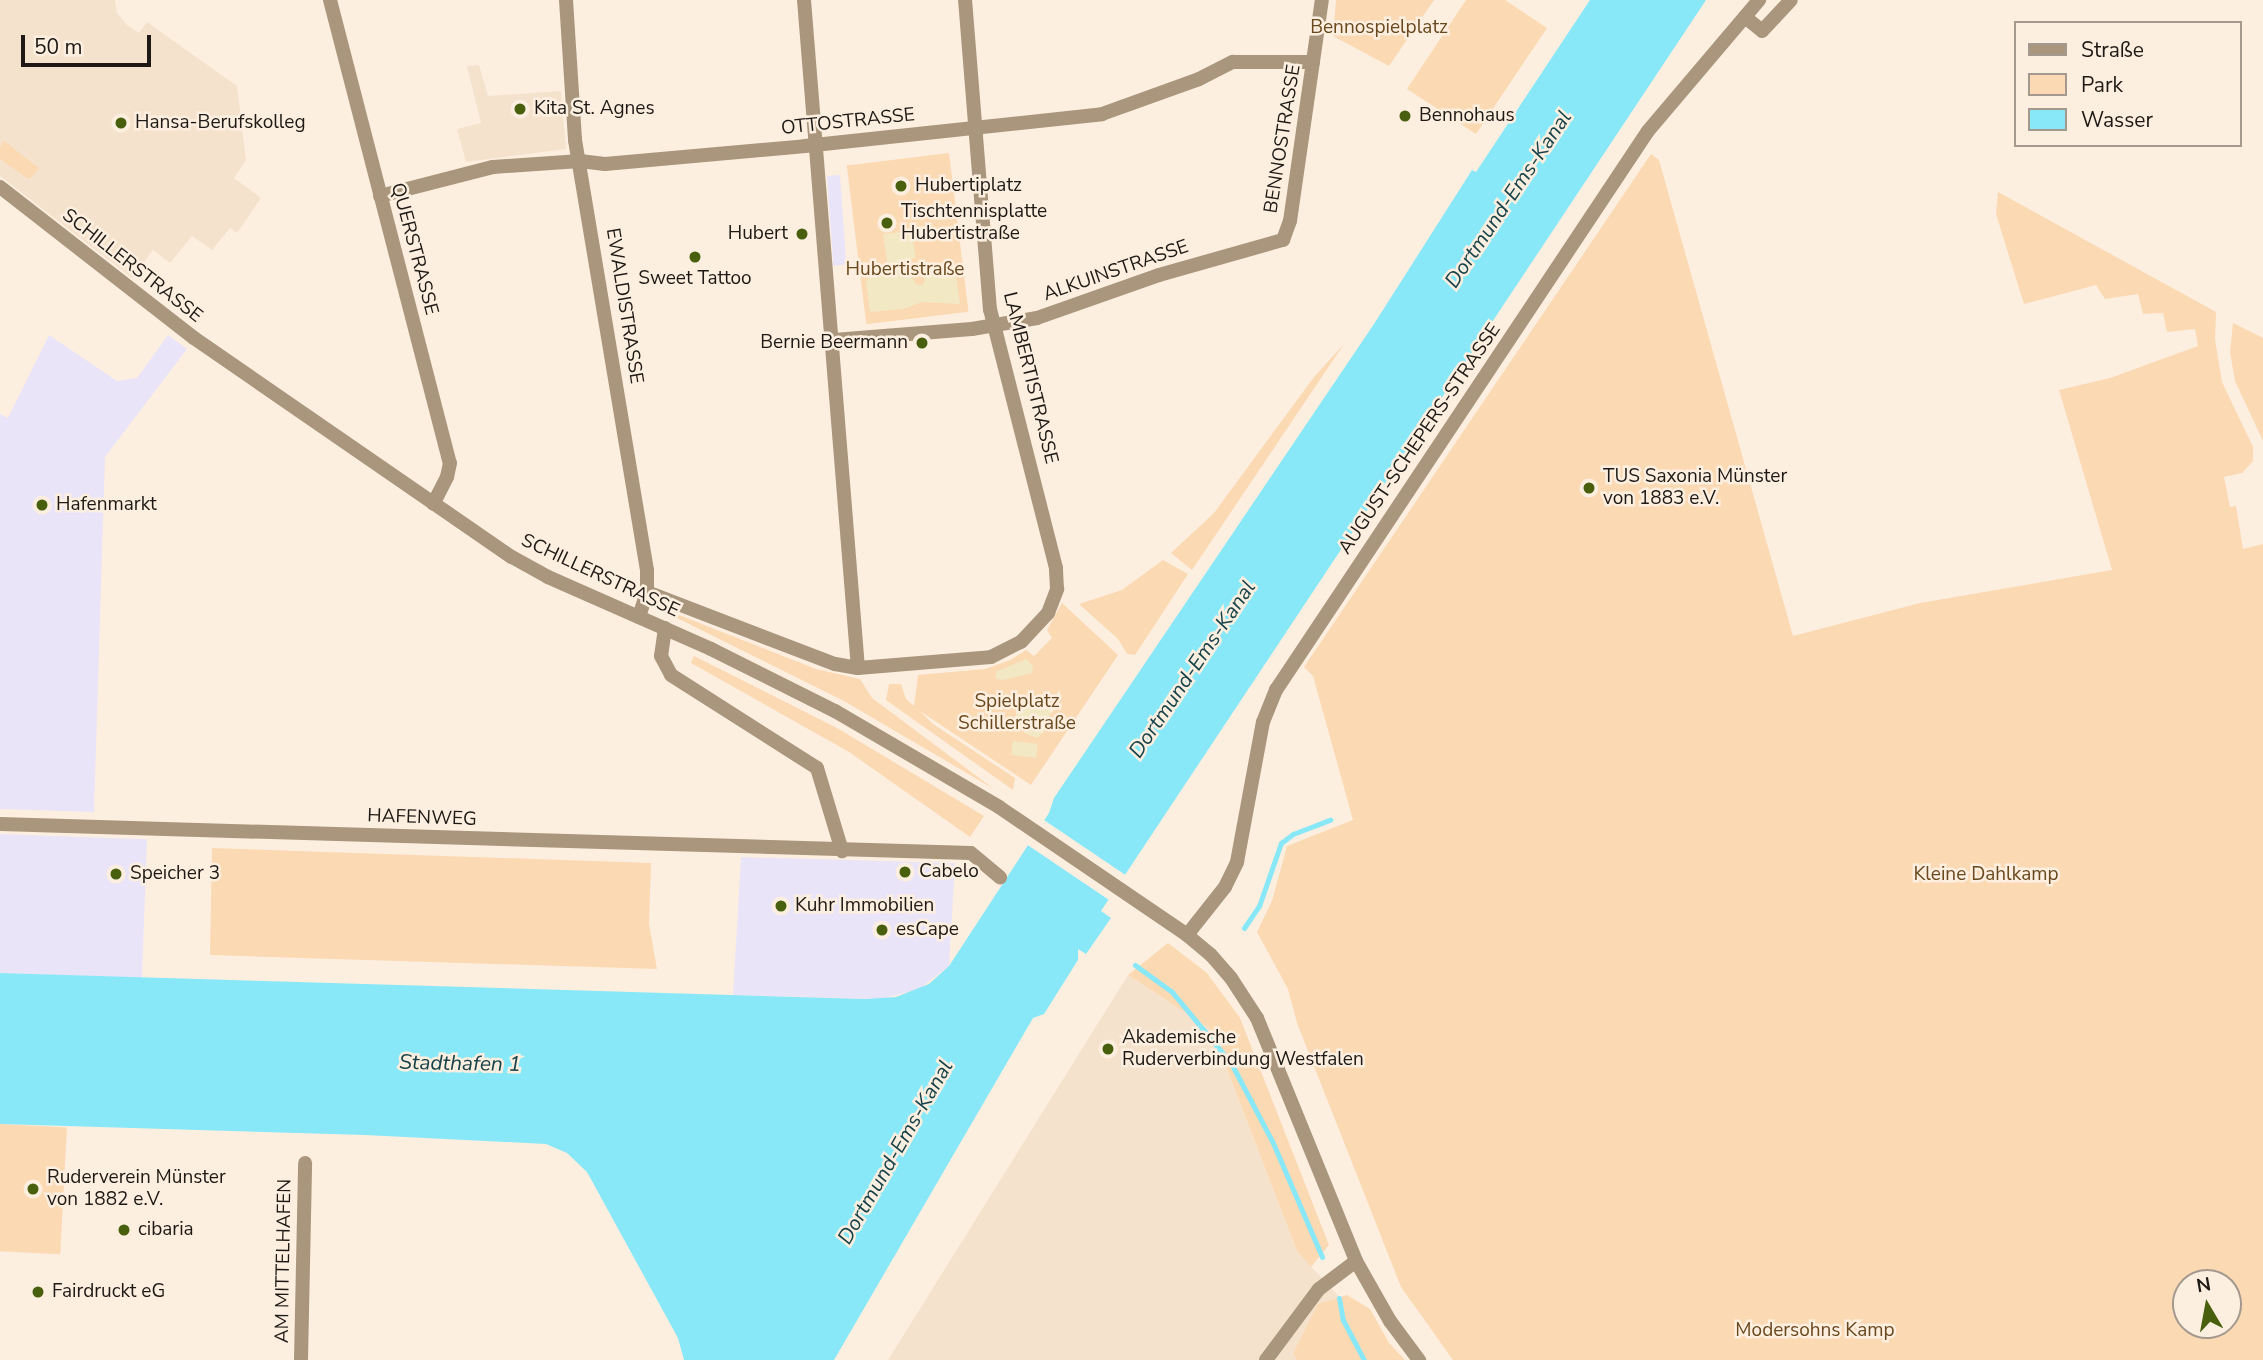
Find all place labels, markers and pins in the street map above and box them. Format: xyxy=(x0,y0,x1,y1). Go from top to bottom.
place label: Kita St. Agnes xyxy=(534,98,655,120)
marker: Kita St. Agnes xyxy=(512,101,528,117)
place label: Bennohaus xyxy=(1419,105,1515,127)
marker: Bennohaus xyxy=(1397,108,1413,124)
place label: Hansa-Berufskolleg xyxy=(135,112,306,134)
marker: Hansa-Berufskolleg xyxy=(113,115,129,131)
place label: Hubertiplatz xyxy=(915,175,1022,197)
marker: Hubertiplatz xyxy=(893,178,909,194)
place label: Tischtennisplatte Hubertistraße xyxy=(901,201,1047,245)
marker: Tischtennisplatte Hubertistraße xyxy=(879,215,895,231)
place label: Hubert xyxy=(728,223,788,245)
marker: Hubert xyxy=(794,226,810,242)
marker: Sweet Tattoo xyxy=(687,249,703,265)
place label: Sweet Tattoo xyxy=(638,268,752,290)
place label: Bernie Beermann xyxy=(760,332,908,354)
marker: Bernie Beermann xyxy=(914,335,930,351)
place label: TUS Saxonia Münster von 1883 e.V. xyxy=(1603,466,1787,510)
marker: TUS Saxonia Münster von 1883 e.V. xyxy=(1581,480,1597,496)
place label: Hafenmarkt xyxy=(56,494,157,516)
marker: Hafenmarkt xyxy=(34,497,50,513)
place label: Cabelo xyxy=(919,861,979,883)
place label: Speicher 3 xyxy=(130,863,220,885)
marker: Cabelo xyxy=(897,864,913,880)
marker: Speicher 3 xyxy=(108,866,124,882)
place label: Kuhr Immobilien xyxy=(795,895,934,917)
marker: Kuhr Immobilien xyxy=(773,898,789,914)
place label: esCape xyxy=(896,919,959,941)
marker: esCape xyxy=(874,922,890,938)
place label: Akademische Ruderverbindung Westfalen xyxy=(1122,1027,1364,1071)
marker: Akademische Ruderverbindung Westfalen xyxy=(1100,1041,1116,1057)
place label: Ruderverein Münster von 1882 e.V. xyxy=(47,1167,226,1211)
marker: Ruderverein Münster von 1882 e.V. xyxy=(25,1181,41,1197)
place label: cibaria xyxy=(138,1219,194,1241)
marker: cibaria xyxy=(116,1222,132,1238)
place label: Fairdruckt eG xyxy=(52,1281,165,1303)
marker: Fairdruckt eG xyxy=(30,1284,46,1300)

